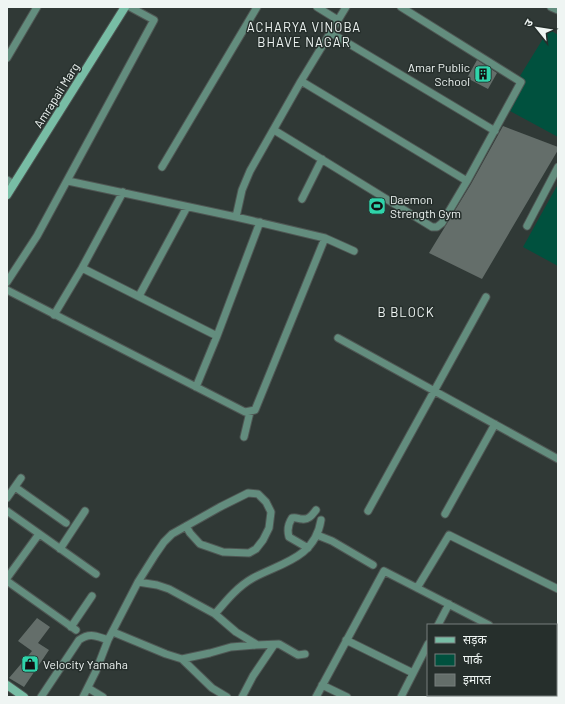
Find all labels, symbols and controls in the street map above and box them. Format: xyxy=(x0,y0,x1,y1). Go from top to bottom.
north arrow xyxy=(517,8,557,48)
text: उ xyxy=(521,16,535,29)
district label: ACHARYA VINOBA BHAVE NAGAR xyxy=(247,19,361,50)
street label: Amrapali Marg xyxy=(30,60,82,130)
place label: Amar Public School xyxy=(408,60,470,88)
building icon: Amar Public School xyxy=(473,64,493,84)
place label: Daemon Strength Gym xyxy=(390,192,461,220)
sports icon: Daemon Strength Gym xyxy=(367,196,387,216)
district label: B BLOCK xyxy=(377,304,435,320)
legend xyxy=(427,624,557,696)
text: सड़क xyxy=(463,632,488,647)
text: पार्क xyxy=(463,652,483,666)
shop icon: Velocity Yamaha xyxy=(20,654,40,674)
place label: Velocity Yamaha xyxy=(43,657,128,671)
text: इमारत xyxy=(463,672,492,687)

